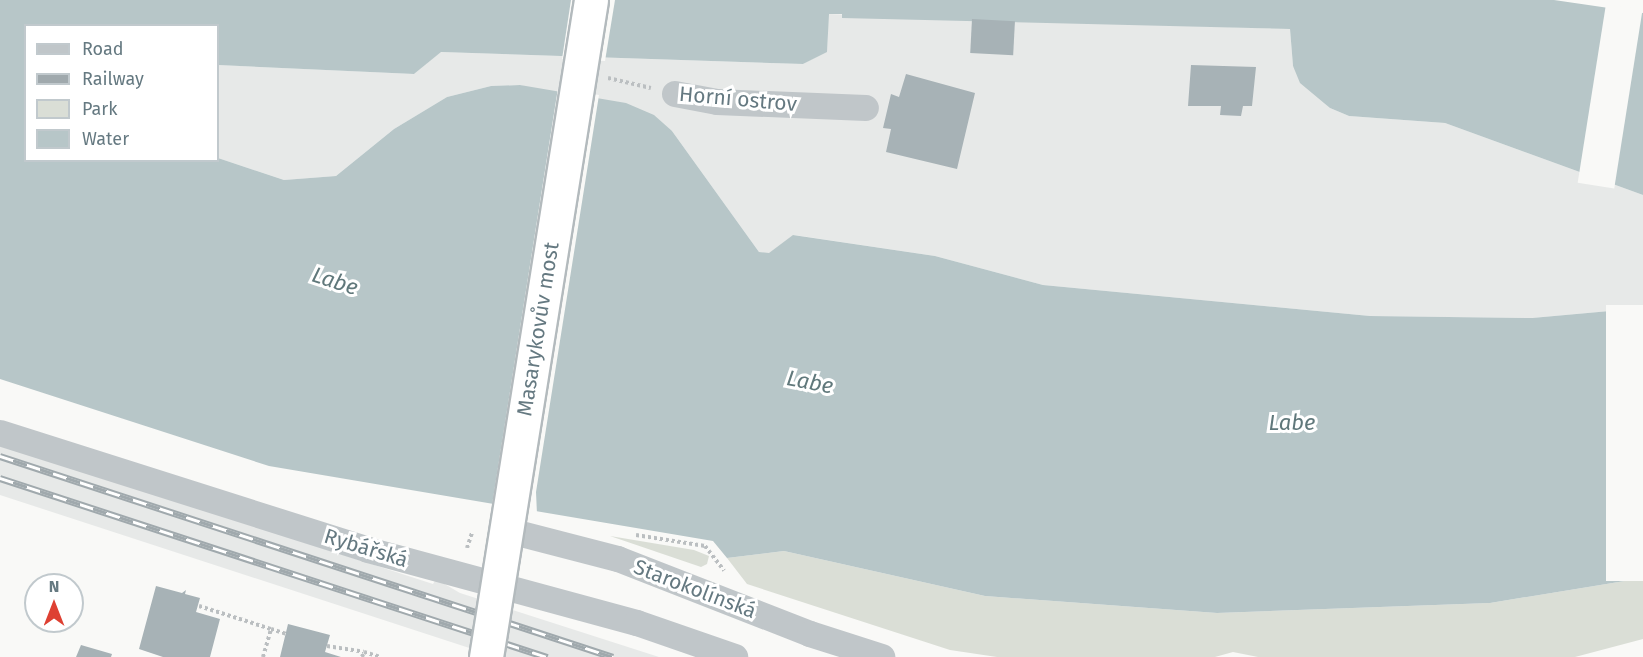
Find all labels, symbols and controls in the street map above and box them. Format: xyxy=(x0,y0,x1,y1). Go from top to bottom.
legend xyxy=(24,24,219,162)
text: Road xyxy=(82,38,124,60)
text: Railway xyxy=(82,68,144,90)
street label: Horní ostrov xyxy=(678,81,798,117)
text: Park xyxy=(82,98,117,120)
text: Water xyxy=(82,128,129,150)
street label: Masarykovův most xyxy=(512,240,564,418)
water label: Labe xyxy=(309,261,361,301)
water label: Labe xyxy=(784,365,836,399)
water label: Labe xyxy=(1269,410,1315,436)
street label: Rybářská xyxy=(321,523,411,573)
street label: Starokolínská xyxy=(630,554,760,624)
north arrow xyxy=(24,573,84,633)
text: N xyxy=(49,577,59,596)

